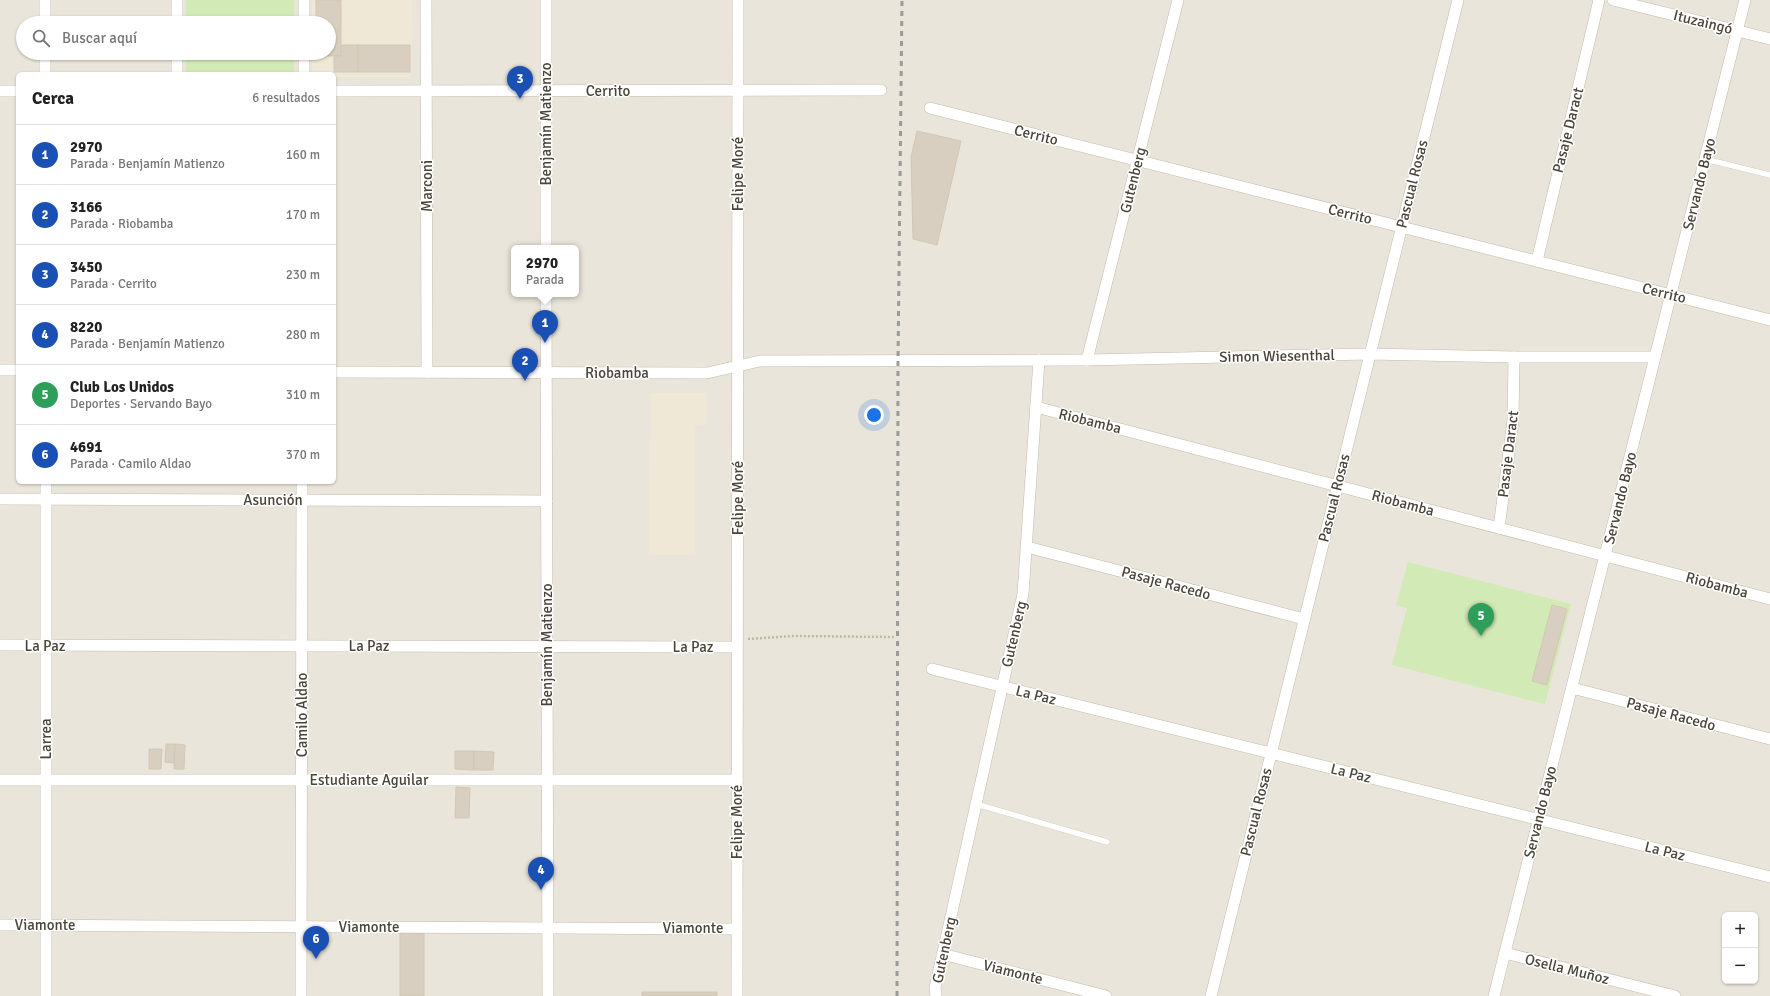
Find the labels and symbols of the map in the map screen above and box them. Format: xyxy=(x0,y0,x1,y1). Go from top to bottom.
street label: Ituzaingó xyxy=(1672,6,1735,38)
street label: Benjamín Matienzo xyxy=(537,62,555,186)
pin: 3 xyxy=(507,66,533,99)
street label: Cerrito xyxy=(586,82,631,100)
street label: Pasaje Daract xyxy=(1549,85,1587,175)
street label: Cerrito xyxy=(1012,121,1060,149)
street label: Servando Bayo xyxy=(1679,136,1719,232)
street label: Felipe Moré xyxy=(729,137,747,211)
street label: Pascual Rosas xyxy=(1392,138,1432,230)
street label: Gutenberg xyxy=(1116,145,1150,215)
street label: Marconi xyxy=(418,160,436,212)
street label: Cerrito xyxy=(1326,200,1374,228)
street label: Cerrito xyxy=(1640,279,1688,307)
pin: 1 xyxy=(532,310,558,343)
street label: Simon Wiesenthal xyxy=(1219,346,1335,366)
pin: 2 xyxy=(512,348,538,381)
street label: Riobamba xyxy=(585,364,649,382)
your location xyxy=(864,405,884,425)
street label: Riobamba xyxy=(1057,405,1123,437)
street label: Pasaje Daract xyxy=(1494,410,1522,498)
street label: Servando Bayo xyxy=(1600,450,1640,546)
street label: Pascual Rosas xyxy=(1314,452,1354,544)
street label: Felipe Moré xyxy=(729,461,747,535)
street label: Riobamba xyxy=(1370,486,1436,520)
street label: Asunción xyxy=(243,491,303,509)
street label: Pasaje Racedo xyxy=(1119,562,1213,604)
street label: Riobamba xyxy=(1684,568,1750,602)
street label: Benjamín Matienzo xyxy=(538,583,556,707)
street label: Gutenberg xyxy=(998,599,1030,669)
pin: 5 xyxy=(1468,603,1494,636)
street label: La Paz xyxy=(24,637,66,655)
street label: La Paz xyxy=(348,637,390,655)
street label: La Paz xyxy=(672,638,714,656)
street label: Camilo Aldao xyxy=(293,673,311,757)
street label: La Paz xyxy=(1014,681,1058,709)
street label: Pasaje Racedo xyxy=(1624,693,1718,735)
street label: Larrea xyxy=(37,718,55,760)
street label: La Paz xyxy=(1329,759,1373,787)
street label: Servando Bayo xyxy=(1520,764,1560,860)
street label: Pascual Rosas xyxy=(1236,766,1276,858)
street label: Estudiante Aguilar xyxy=(310,771,429,789)
street label: Felipe Moré xyxy=(728,785,746,859)
street label: La Paz xyxy=(1643,837,1687,865)
pin: 4 xyxy=(528,857,554,890)
street label: Gutenberg xyxy=(928,915,960,985)
street label: Viamonte xyxy=(15,916,75,934)
street label: Viamonte xyxy=(339,918,399,936)
street label: Viamonte xyxy=(663,919,723,937)
pin: 6 xyxy=(303,926,329,959)
street label: Osella Muñoz xyxy=(1523,950,1611,988)
street label: Viamonte xyxy=(981,956,1045,988)

